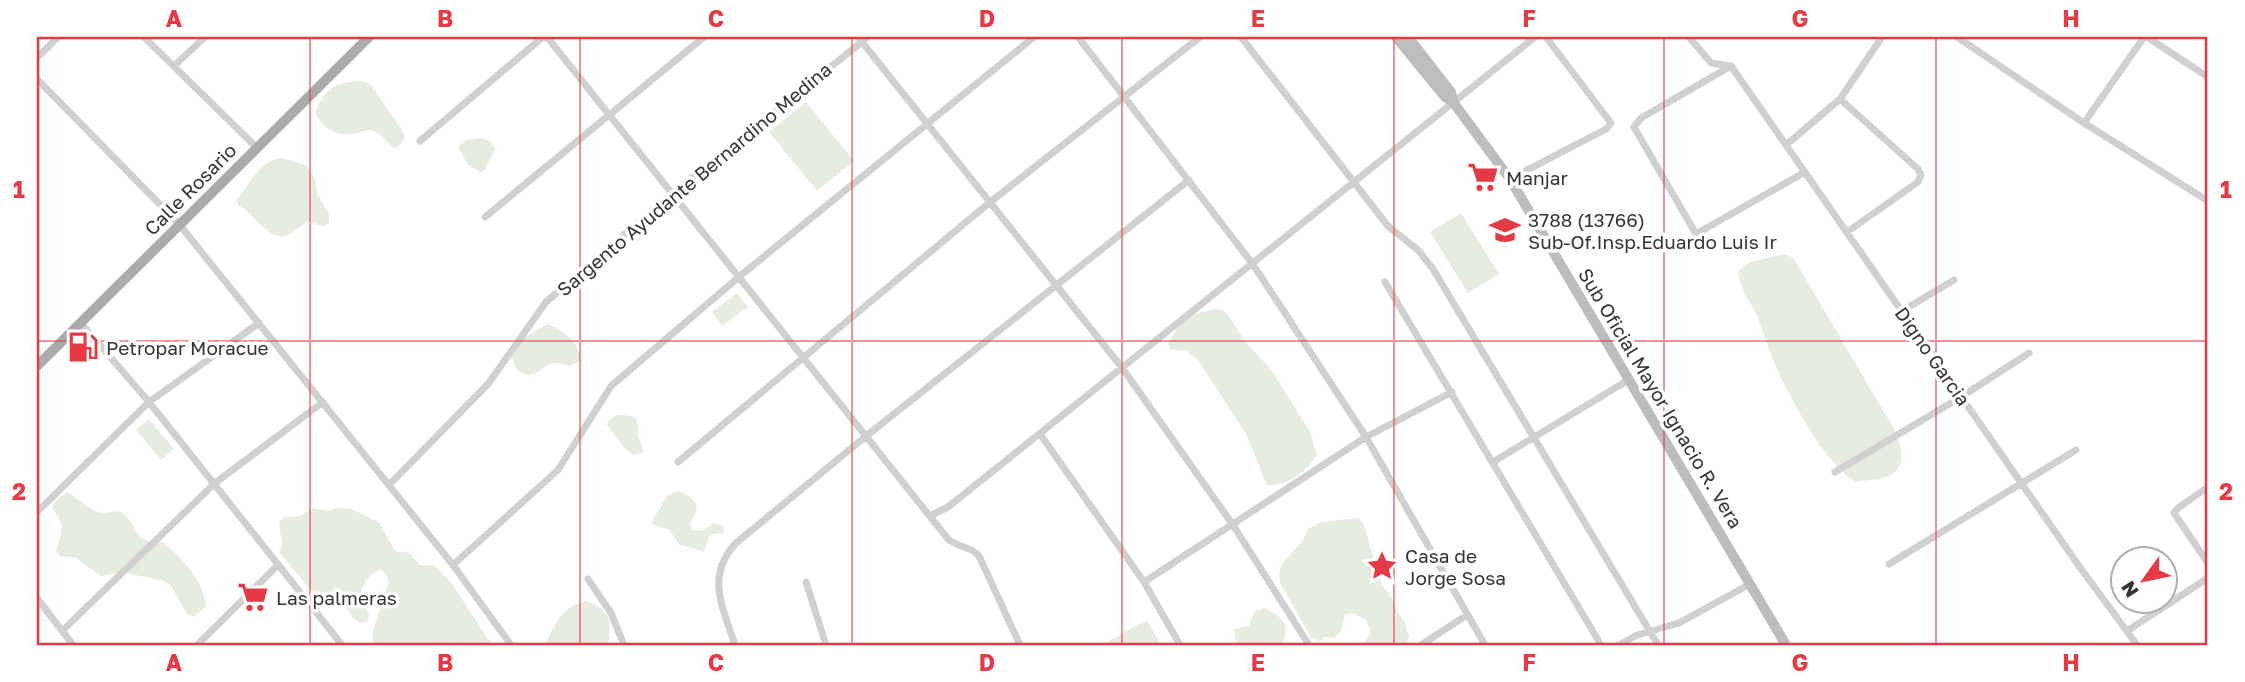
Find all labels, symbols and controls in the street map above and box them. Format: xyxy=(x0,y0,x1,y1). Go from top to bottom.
text: A xyxy=(166,4,183,32)
text: B xyxy=(437,4,453,32)
text: C xyxy=(708,4,724,32)
text: D xyxy=(979,4,995,32)
text: E xyxy=(1251,4,1265,32)
text: F xyxy=(1522,4,1536,32)
text: G xyxy=(1792,4,1808,32)
text: H xyxy=(2062,4,2080,32)
street label: Sargento Ayudante Bernardino Medina xyxy=(552,57,836,301)
street label: Calle Rosario xyxy=(139,138,241,240)
supermarket icon: Manjar xyxy=(1466,160,1500,194)
place label: Manjar xyxy=(1506,166,1569,189)
text: 1 xyxy=(13,175,25,203)
text: 1 xyxy=(2220,175,2232,203)
place label: 3788 (13766) Sub-Of.Insp.Eduardo Luis Ir xyxy=(1528,208,1777,253)
school or university icon: 3788 (13766) Sub-Of.Insp.Eduardo Luis Ir xyxy=(1488,213,1522,247)
street label: Sub Oficial Mayor Ignacio R. Vera xyxy=(1574,264,1748,532)
street label: Digno Garcia xyxy=(1890,302,1976,410)
fuel station icon: Petropar Moracue xyxy=(66,330,100,364)
place label: Petropar Moracue xyxy=(106,336,269,359)
text: 2 xyxy=(12,477,26,505)
text: 2 xyxy=(2219,477,2233,505)
place label: Casa de Jorge Sosa xyxy=(1405,544,1506,589)
north arrow xyxy=(2108,546,2178,616)
place icon: Casa de Jorge Sosa xyxy=(1365,549,1399,583)
text: N xyxy=(2116,577,2143,602)
supermarket icon: Las palmeras xyxy=(236,580,270,614)
place label: Las palmeras xyxy=(276,586,397,609)
text: A xyxy=(166,648,183,676)
text: B xyxy=(437,648,453,676)
text: C xyxy=(708,648,724,676)
text: D xyxy=(979,648,995,676)
text: E xyxy=(1251,648,1265,676)
text: F xyxy=(1522,648,1536,676)
text: G xyxy=(1792,648,1808,676)
text: H xyxy=(2062,648,2080,676)

